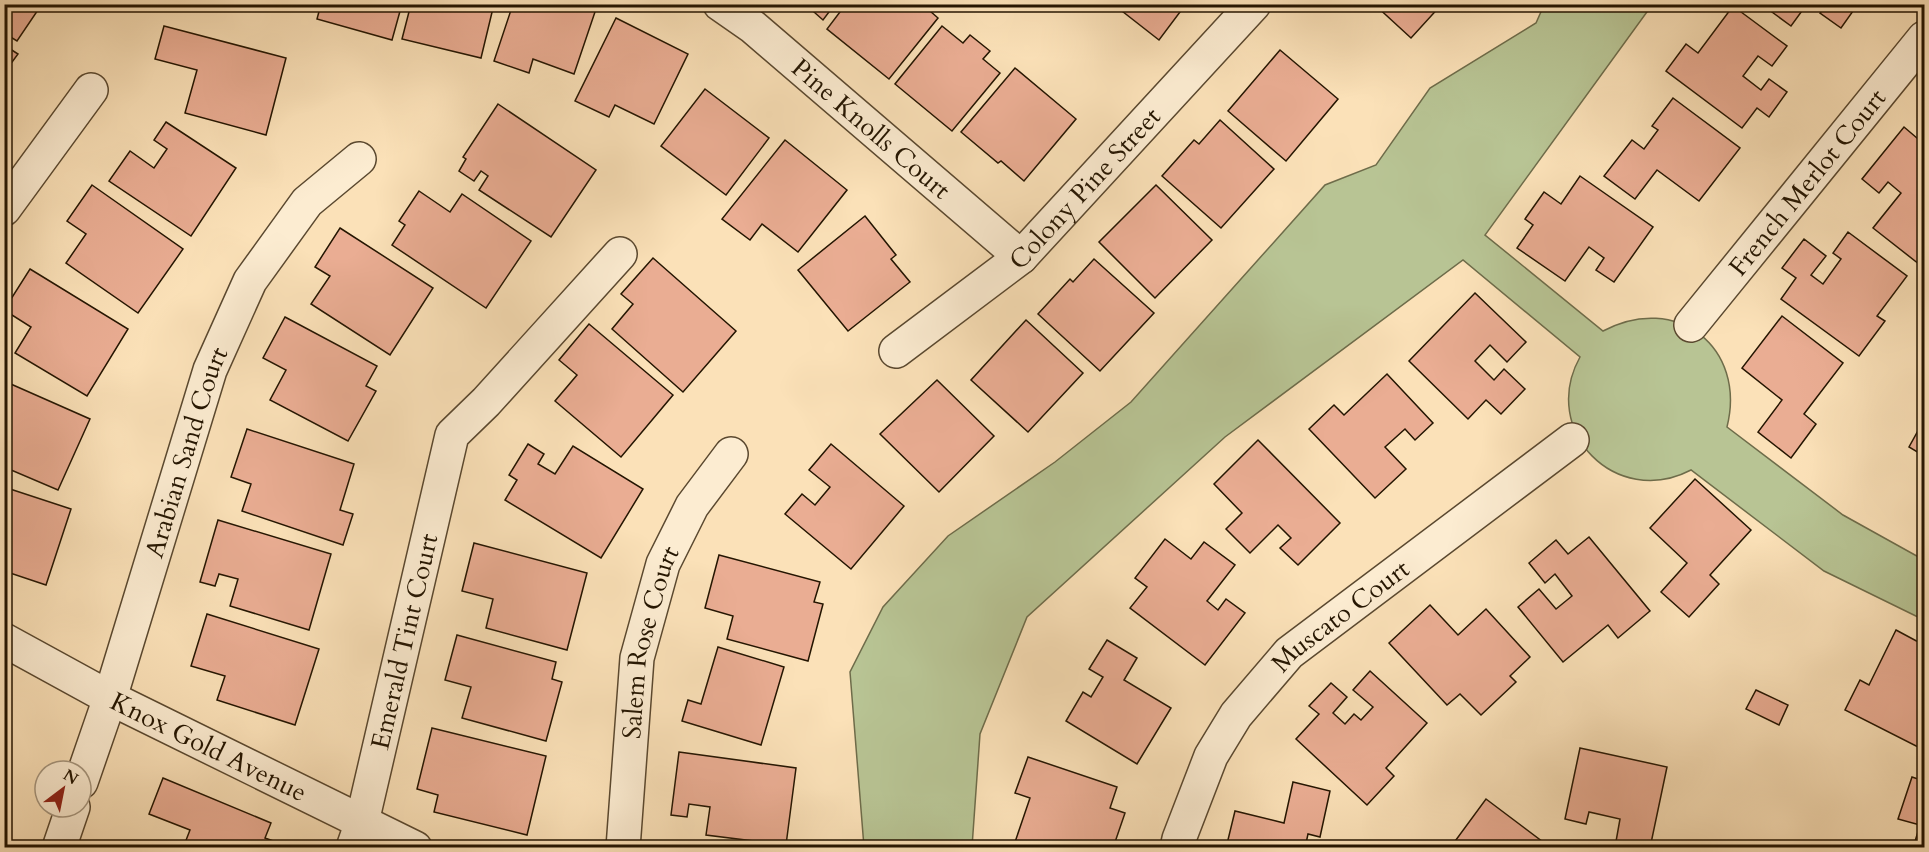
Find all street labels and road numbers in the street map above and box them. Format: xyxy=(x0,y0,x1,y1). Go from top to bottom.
street label: Pine Knolls Court xyxy=(784,50,958,207)
street label: French Merlot Court xyxy=(1720,81,1894,283)
street label: Colony Pine Street xyxy=(1002,99,1168,278)
street label: Arabian Sand Court xyxy=(136,341,236,562)
street label: Emerald Tint Court xyxy=(362,530,446,753)
street label: Salem Rose Court xyxy=(614,540,687,740)
street label: Muscato Court xyxy=(1263,551,1416,679)
street label: Knox Gold Avenue xyxy=(105,684,313,810)

